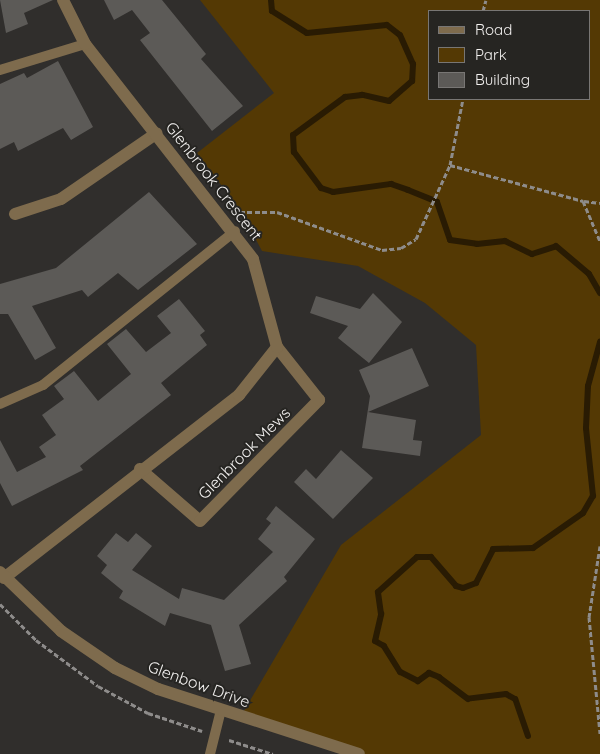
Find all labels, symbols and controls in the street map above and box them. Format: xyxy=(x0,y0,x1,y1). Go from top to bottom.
legend xyxy=(428,10,590,100)
text: Road xyxy=(475,20,512,39)
text: Park xyxy=(475,45,507,64)
text: Building xyxy=(475,70,530,89)
street label: Glenbrook Crescent xyxy=(162,118,266,244)
street label: Glenbrook Mews xyxy=(194,403,294,503)
street label: Glenbow Drive xyxy=(145,657,253,711)

